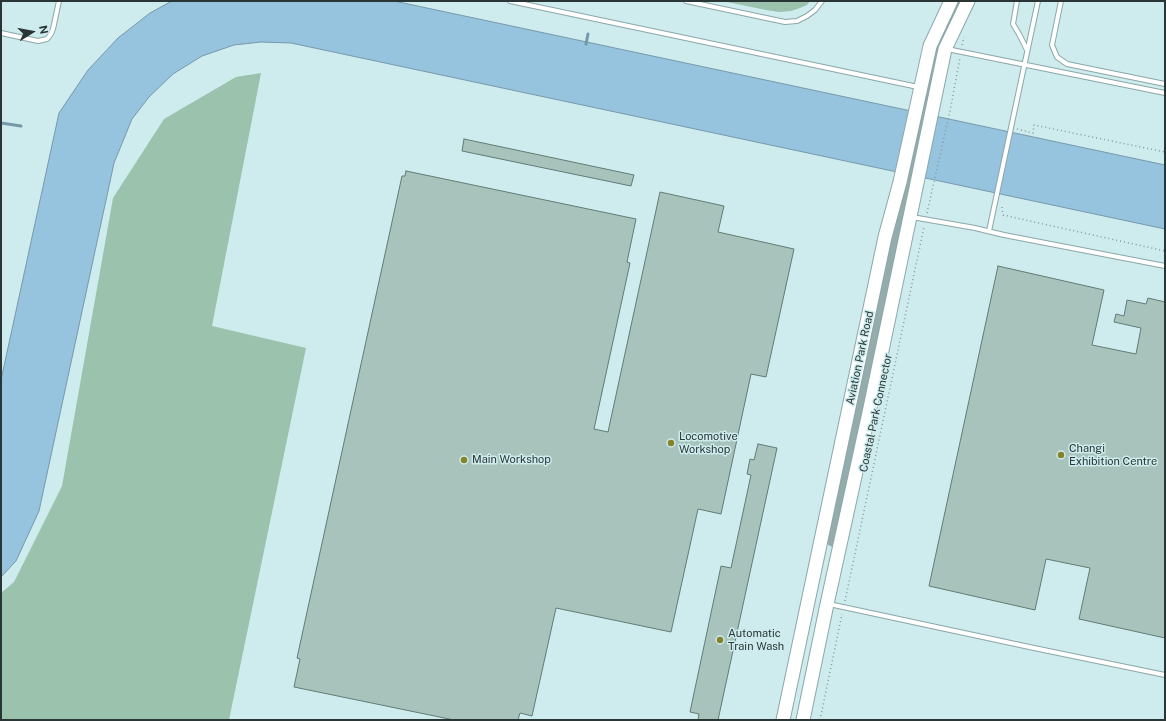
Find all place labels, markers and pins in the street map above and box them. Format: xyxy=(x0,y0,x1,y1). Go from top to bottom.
place label: Locomotive Workshop xyxy=(679,430,738,456)
marker: Locomotive Workshop xyxy=(666,438,676,448)
place label: Changi Exhibition Centre xyxy=(1069,442,1157,468)
marker: Changi Exhibition Centre xyxy=(1056,450,1066,460)
place label: Main Workshop xyxy=(472,453,551,467)
marker: Main Workshop xyxy=(459,455,469,465)
place label: Automatic Train Wash xyxy=(728,627,784,653)
marker: Automatic Train Wash xyxy=(715,635,725,645)

